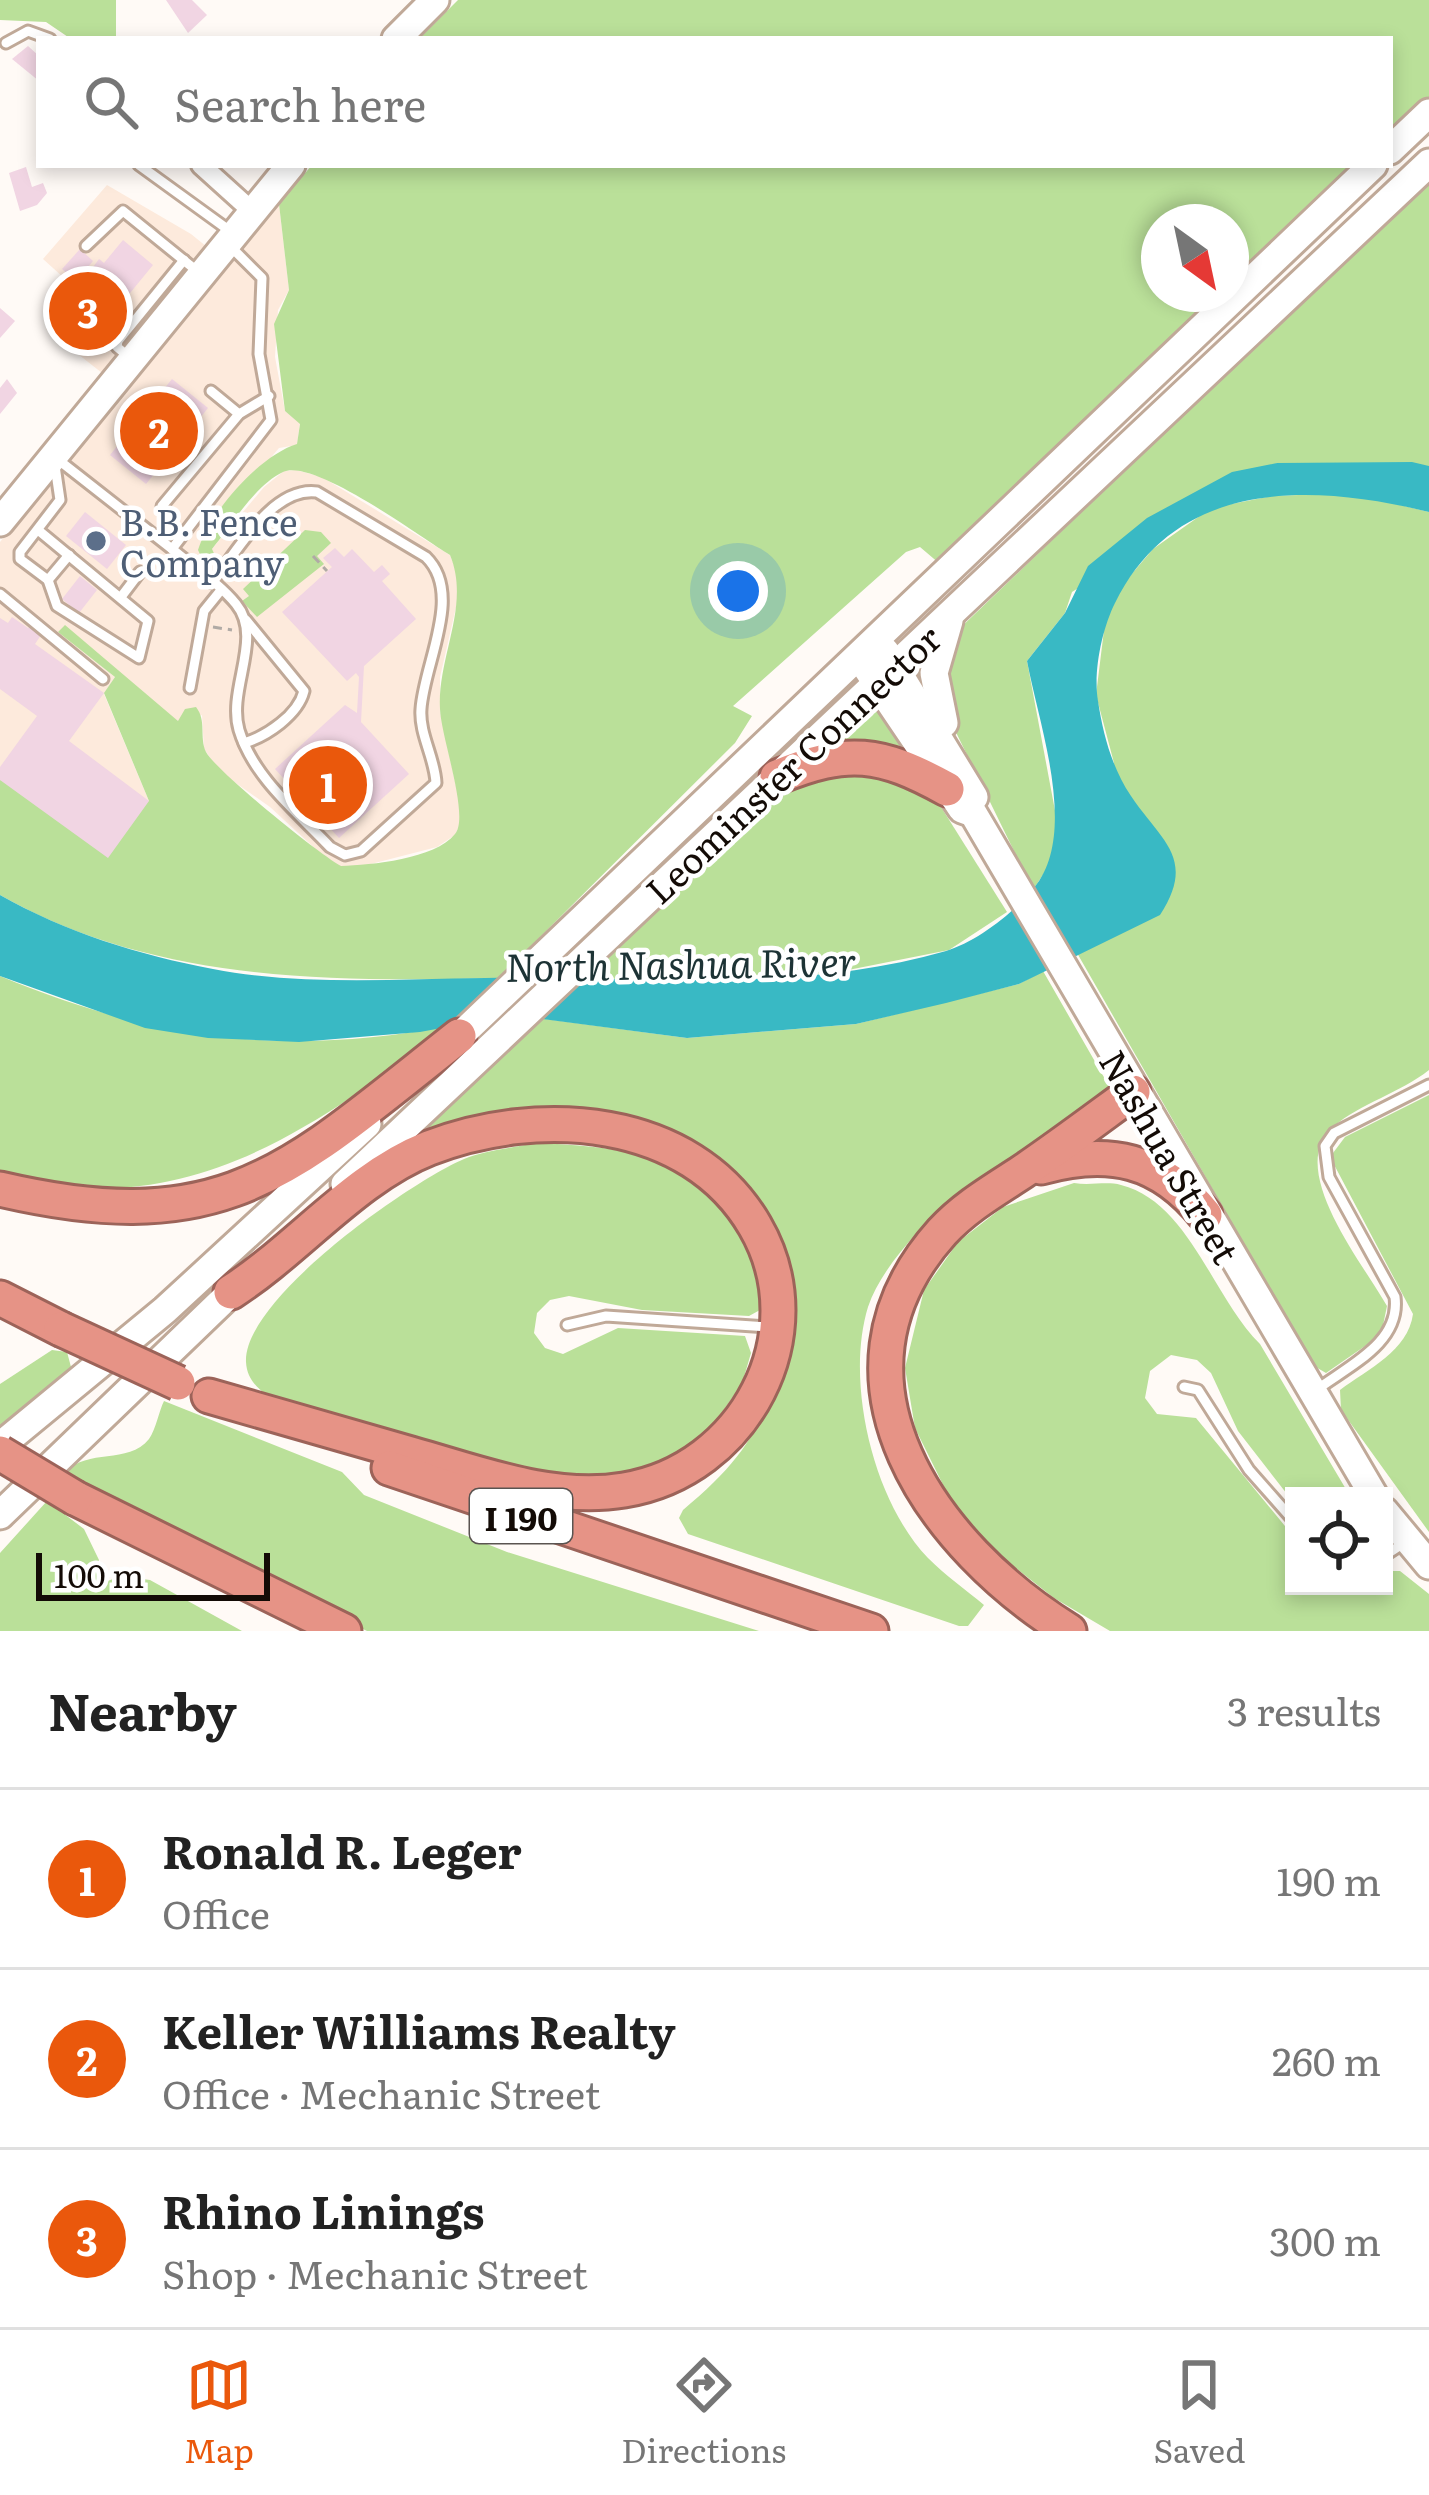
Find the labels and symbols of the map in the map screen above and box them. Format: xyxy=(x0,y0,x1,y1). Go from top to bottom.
north arrow xyxy=(1141,204,1249,312)
pin: 3 xyxy=(49,266,127,356)
pin: 2 xyxy=(120,386,198,476)
place label: B.B. Fence Company xyxy=(120,494,298,588)
marker: B.B. Fence Company xyxy=(83,528,109,554)
your location xyxy=(708,561,768,621)
street label: Leominster Connector xyxy=(632,612,952,914)
pin: 1 xyxy=(289,740,367,830)
water label: North Nashua River xyxy=(505,930,857,994)
street label: Nashua Street xyxy=(1088,1039,1254,1273)
road number: I 190 xyxy=(470,1489,572,1543)
scale bar xyxy=(36,1547,270,1600)

